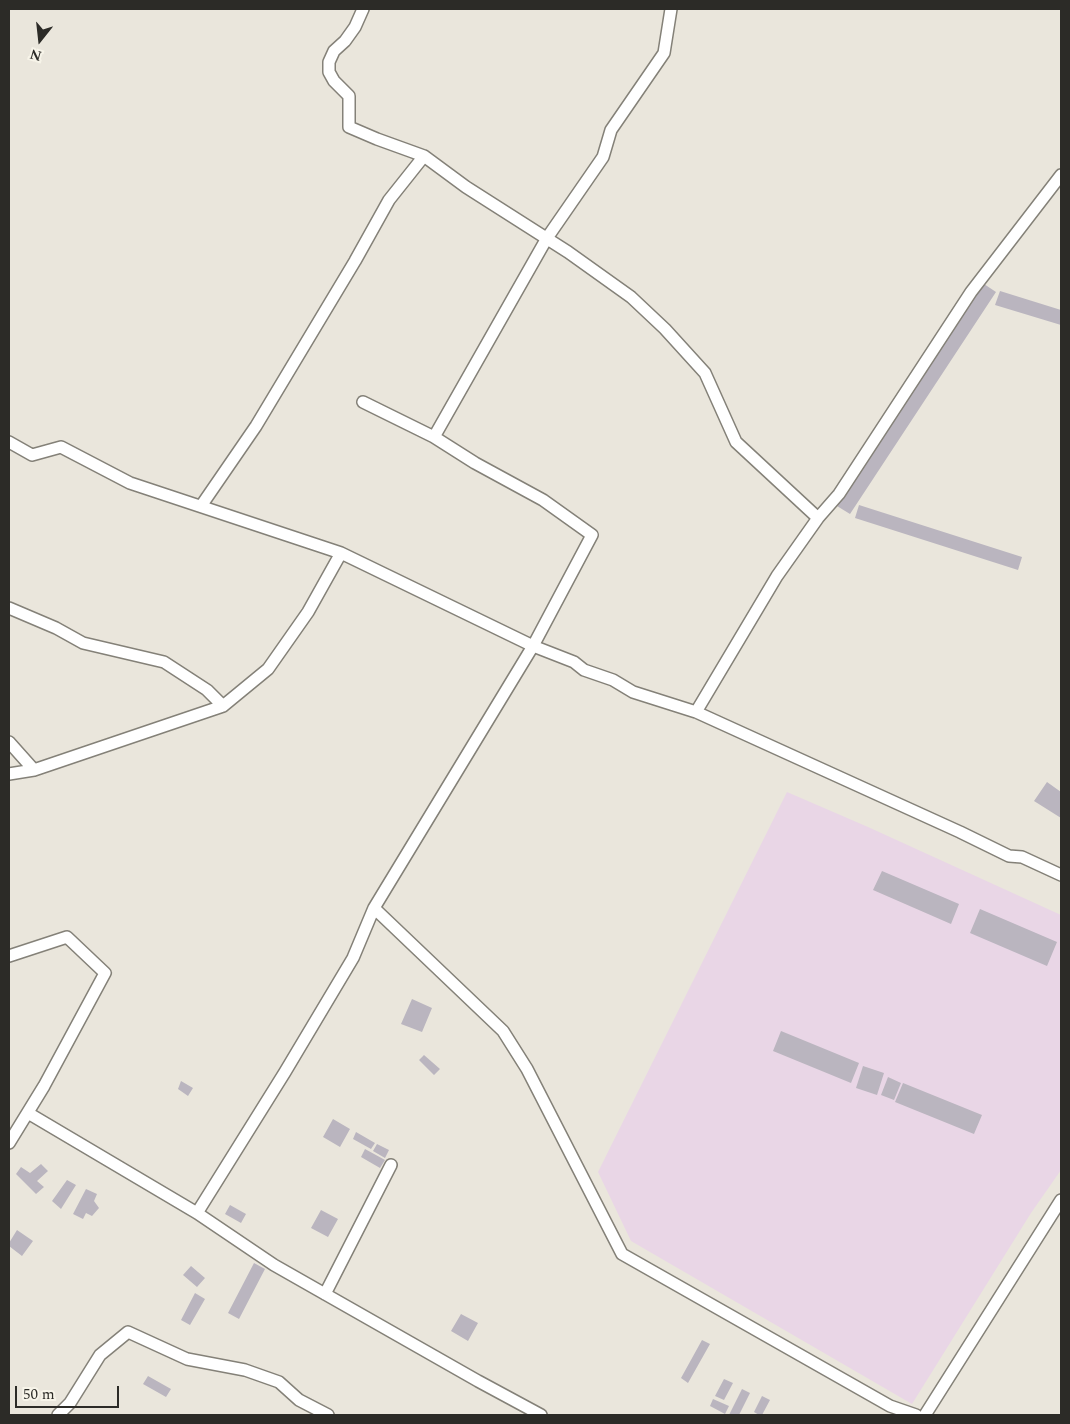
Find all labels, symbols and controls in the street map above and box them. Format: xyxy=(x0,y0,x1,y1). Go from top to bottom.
north arrow xyxy=(15,15,65,65)
text: N xyxy=(27,43,44,67)
scale bar xyxy=(18,1376,121,1408)
text: 50 m xyxy=(23,1383,55,1406)

